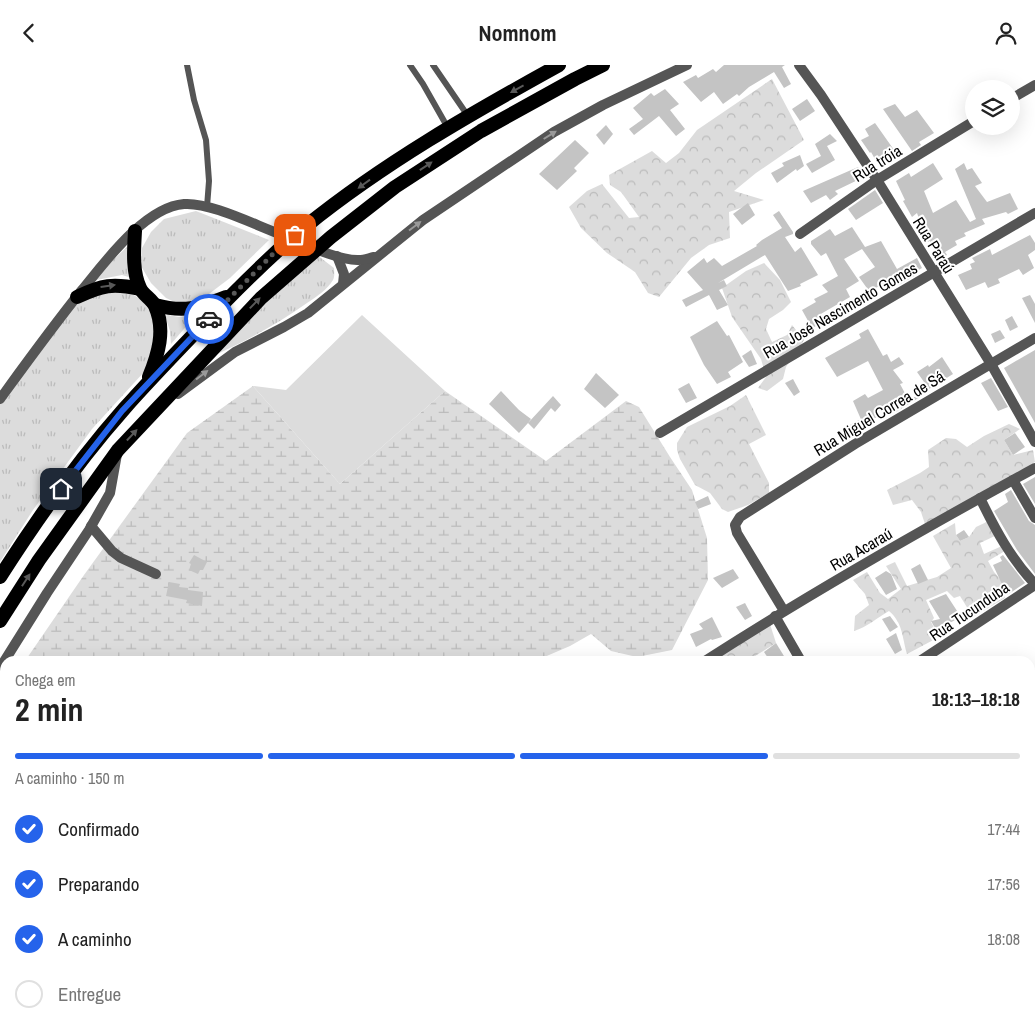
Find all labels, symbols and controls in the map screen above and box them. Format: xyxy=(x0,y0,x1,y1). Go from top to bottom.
text: Nomnom xyxy=(478,18,557,48)
icon: back xyxy=(15,19,43,47)
icon: person xyxy=(992,19,1020,47)
map controls xyxy=(965,80,1020,135)
button: layers xyxy=(965,80,1020,135)
one-way arrow xyxy=(510,84,523,93)
one-way arrow xyxy=(543,130,556,140)
street label: Rua tróia xyxy=(848,139,906,187)
one-way arrow xyxy=(419,161,433,171)
one-way arrow xyxy=(357,179,371,189)
street label: Rua Paraú xyxy=(908,213,960,277)
pin xyxy=(274,214,316,256)
icon: bag xyxy=(281,221,309,249)
one-way arrow xyxy=(408,221,422,231)
street label: Rua José Nascimento Gomes xyxy=(759,257,921,363)
one-way arrow xyxy=(100,282,116,290)
courier xyxy=(184,294,234,344)
one-way arrow xyxy=(249,298,261,310)
icon: car xyxy=(195,305,223,333)
street label: Rua Miguel Correa de Sá xyxy=(810,365,949,461)
one-way arrow xyxy=(195,370,208,381)
one-way arrow xyxy=(126,429,138,441)
pin xyxy=(40,468,82,510)
icon: home xyxy=(47,475,75,503)
street label: Rua Acaraú xyxy=(826,522,896,576)
one-way arrow xyxy=(22,573,31,586)
street label: Rua Tucunduba xyxy=(925,576,1014,646)
text: Chega em xyxy=(15,669,76,691)
text: 18:13–18:18 xyxy=(932,686,1020,712)
text: 2 min xyxy=(15,688,84,731)
text: A caminho · 150 m xyxy=(15,767,124,789)
icon: check xyxy=(15,815,43,843)
text: Confirmado xyxy=(58,816,139,842)
text: 17:44 xyxy=(987,818,1020,840)
icon: check xyxy=(15,870,43,898)
text: Preparando xyxy=(58,871,139,897)
text: 17:56 xyxy=(987,873,1020,895)
icon: check xyxy=(15,925,43,953)
text: A caminho xyxy=(58,926,132,952)
text: 18:08 xyxy=(987,928,1020,950)
text: Entregue xyxy=(58,981,121,1007)

